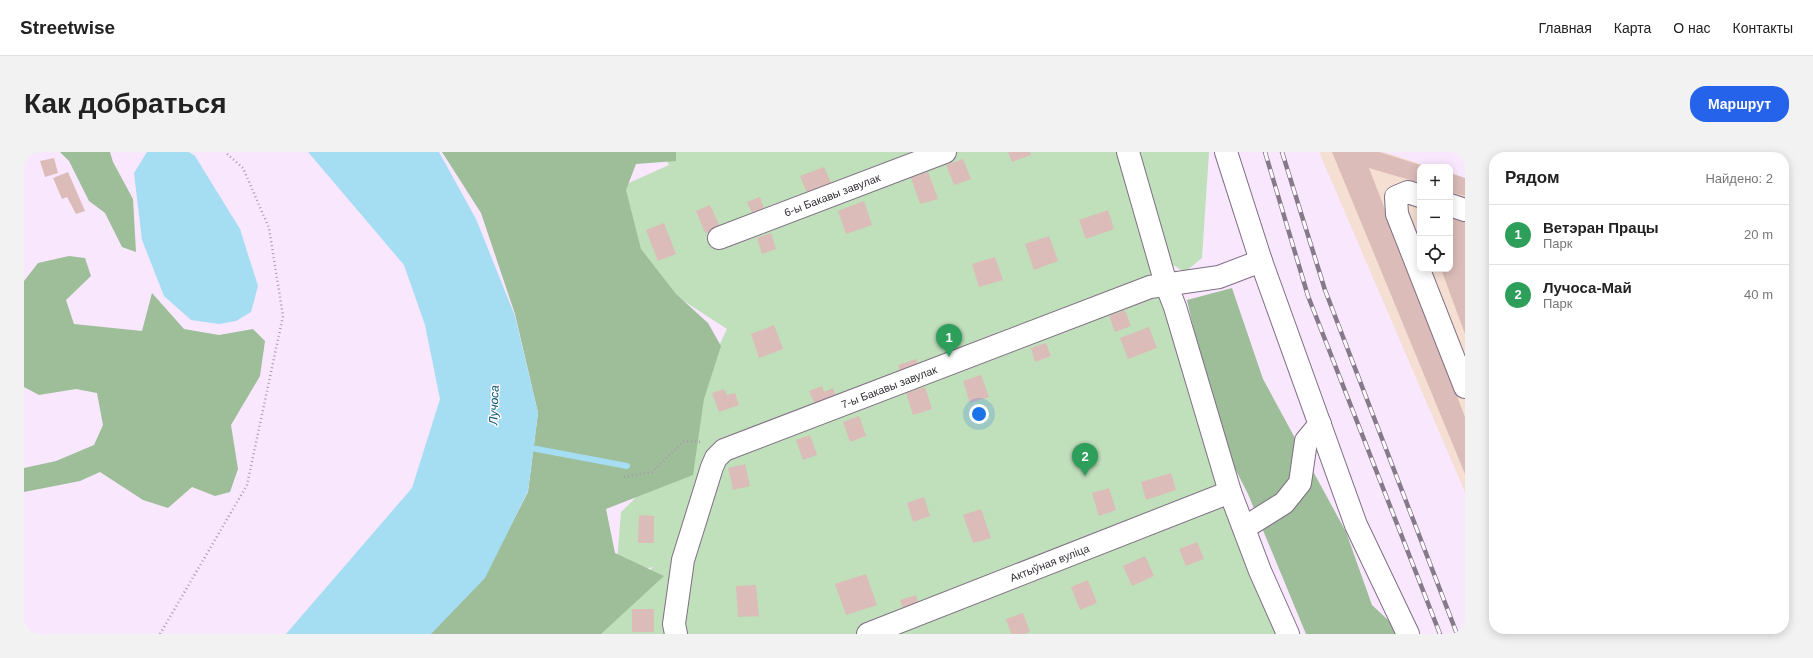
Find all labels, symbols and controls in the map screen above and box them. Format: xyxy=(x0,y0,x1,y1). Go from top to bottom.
text: Streetwise xyxy=(20,17,115,38)
text: Главная xyxy=(1538,20,1592,36)
text: Карта xyxy=(1614,20,1651,36)
text: О нас xyxy=(1673,20,1711,36)
text: Контакты xyxy=(1733,20,1793,36)
button: Маршрут xyxy=(1690,86,1789,122)
text: Как добраться xyxy=(24,88,226,119)
map controls xyxy=(1417,164,1453,272)
button: + xyxy=(1417,164,1453,200)
text: Рядом xyxy=(1505,168,1560,187)
street label: 6-ы Бакавы завулак xyxy=(783,171,882,219)
text: Найдено: 2 xyxy=(1705,171,1773,186)
button: − xyxy=(1417,200,1453,236)
text: Ветэран Працы xyxy=(1543,219,1659,236)
text: 1 xyxy=(1514,227,1522,242)
text: 20 m xyxy=(1744,227,1773,242)
button: locate xyxy=(1417,236,1453,272)
text: Парк xyxy=(1543,236,1573,251)
text: Лучоса-Май xyxy=(1543,279,1632,296)
text: 2 xyxy=(1514,287,1522,302)
text: 40 m xyxy=(1744,287,1773,302)
text: Парк xyxy=(1543,296,1573,311)
pin: 1 xyxy=(936,324,962,357)
street label: 7-ы Бакавы завулак xyxy=(839,363,939,411)
water label: Лучоса xyxy=(486,385,502,426)
your location xyxy=(969,404,989,424)
pin: 2 xyxy=(1072,443,1098,476)
street label: Актыўная вуліца xyxy=(1008,542,1092,584)

